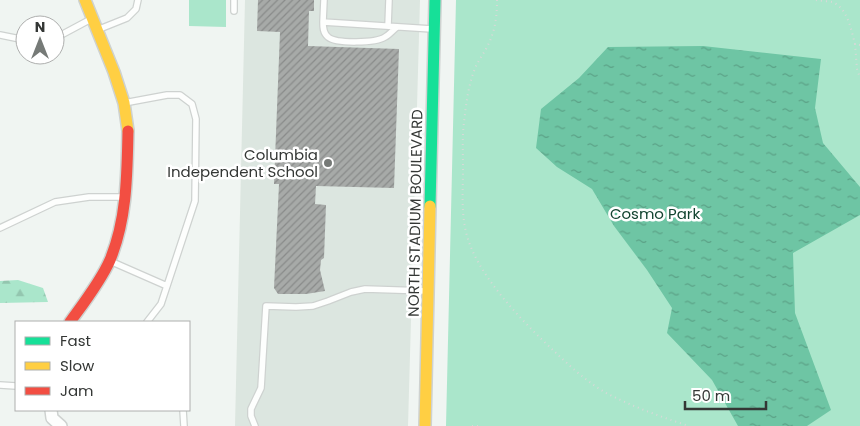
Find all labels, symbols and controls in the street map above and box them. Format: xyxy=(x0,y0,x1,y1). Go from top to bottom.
north arrow xyxy=(15,15,65,65)
text: N xyxy=(35,17,45,37)
street label: NORTH STADIUM BOULEVARD xyxy=(403,109,427,317)
place label: Columbia Independent School xyxy=(167,144,318,182)
marker: Columbia Independent School xyxy=(322,157,334,169)
park label: Cosmo Park xyxy=(610,203,700,224)
legend xyxy=(15,321,190,411)
text: Fast xyxy=(60,330,91,351)
text: Slow xyxy=(60,355,95,376)
scale bar xyxy=(685,378,766,410)
text: Jam xyxy=(60,380,94,401)
text: 50 m xyxy=(692,385,730,406)

